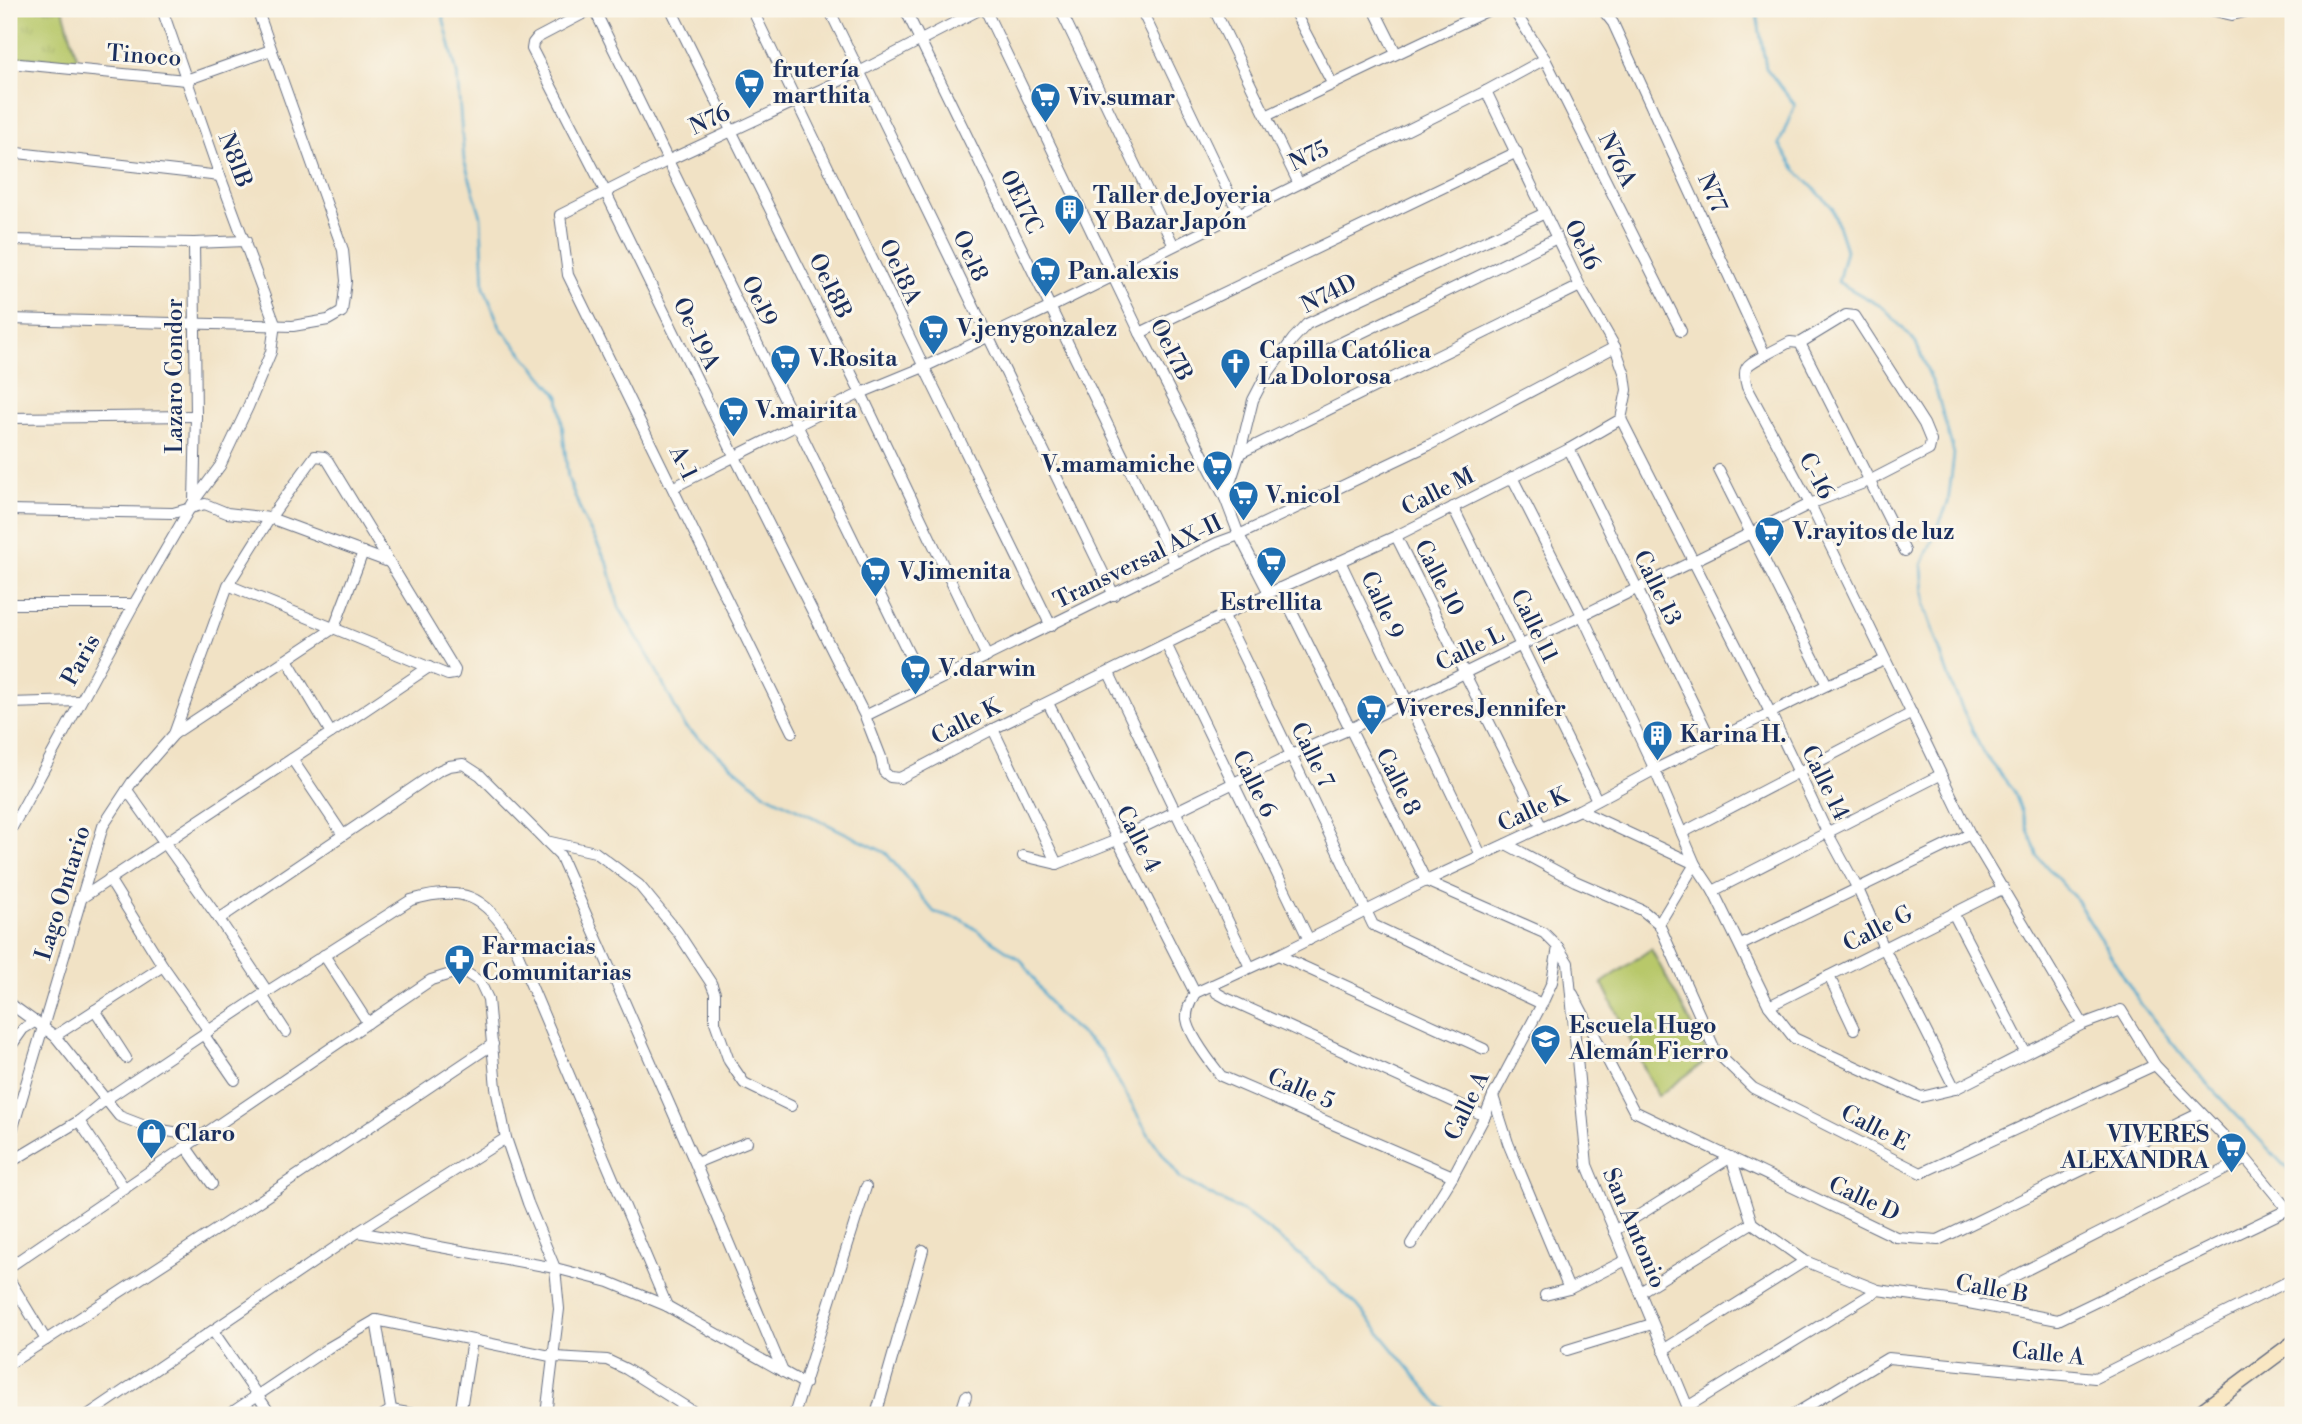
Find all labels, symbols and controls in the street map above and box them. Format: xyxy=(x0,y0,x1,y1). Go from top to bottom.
street label: Tinoco xyxy=(106,39,182,73)
place label: frutería marthita xyxy=(773,56,871,110)
supermarket icon: frutería marthita xyxy=(733,66,767,110)
supermarket icon: Viv.sumar xyxy=(1028,81,1062,125)
place label: Viv.sumar xyxy=(1067,84,1175,112)
street label: N76 xyxy=(685,98,735,142)
street label: N81B xyxy=(212,128,258,192)
street label: N76A xyxy=(1592,128,1643,193)
street label: N75 xyxy=(1284,134,1334,178)
street label: 0E17C xyxy=(994,166,1048,238)
street label: N77 xyxy=(1691,169,1733,217)
place label: Taller de Joyeria Y Bazar Japón xyxy=(1093,182,1272,236)
building icon: Taller de Joyeria Y Bazar Japón xyxy=(1053,192,1087,236)
street label: Oe16 xyxy=(1558,215,1606,275)
street label: Oe18 xyxy=(946,226,994,286)
street label: Oe18A xyxy=(873,235,928,310)
street label: Oe18B xyxy=(802,249,858,323)
supermarket icon: Pan.alexis xyxy=(1028,255,1062,299)
place label: Pan.alexis xyxy=(1068,258,1179,286)
street label: N74D xyxy=(1296,268,1362,320)
street label: Oe19 xyxy=(735,271,783,331)
street label: Oe-19A xyxy=(666,293,726,376)
street label: Lazaro Condor xyxy=(161,298,189,454)
supermarket icon: V.jenygonzalez xyxy=(917,312,951,356)
street label: Oe17B xyxy=(1144,314,1198,386)
place label: V.jenygonzalez xyxy=(956,315,1117,343)
place label: Capilla Católica La Dolorosa xyxy=(1259,337,1432,391)
supermarket icon: V.Rosita xyxy=(769,342,803,386)
place label: V.Rosita xyxy=(808,345,898,373)
church icon: Capilla Católica La Dolorosa xyxy=(1219,347,1253,391)
supermarket icon: V.mairita xyxy=(716,394,750,438)
place label: V.mairita xyxy=(755,397,858,425)
street label: A-1 xyxy=(662,440,703,485)
supermarket icon: V.mamamiche xyxy=(1201,448,1235,492)
street label: C-16 xyxy=(1792,448,1840,504)
place label: V.mamamiche xyxy=(1041,451,1195,479)
street label: Calle M xyxy=(1397,462,1480,522)
supermarket icon: V.nicol xyxy=(1226,479,1260,523)
place label: V.nicol xyxy=(1265,482,1341,510)
street label: Transversal AX-II xyxy=(1049,509,1227,615)
supermarket icon: V.rayitos de luz xyxy=(1753,515,1787,559)
place label: V.rayitos de luz xyxy=(1792,518,1954,546)
street label: Calle 10 xyxy=(1408,535,1470,621)
supermarket icon: Estrellita xyxy=(1254,545,1288,589)
street label: Calle 13 xyxy=(1627,546,1687,630)
supermarket icon: V.Jimenita xyxy=(859,555,893,599)
place label: V.Jimenita xyxy=(898,558,1012,586)
street label: Calle 9 xyxy=(1354,567,1410,643)
street label: Calle 11 xyxy=(1504,585,1564,667)
place label: Estrellita xyxy=(1220,589,1322,617)
street label: Calle L xyxy=(1431,620,1509,678)
street label: Paris xyxy=(56,629,106,691)
supermarket icon: V.darwin xyxy=(899,652,933,696)
place label: V.darwin xyxy=(938,655,1036,683)
street label: Calle K xyxy=(927,692,1007,751)
supermarket icon: Viveres Jennifer xyxy=(1355,692,1389,736)
place label: Viveres Jennifer xyxy=(1394,695,1566,723)
street label: Calle 7 xyxy=(1284,718,1340,793)
building icon: Karina H. xyxy=(1640,718,1674,762)
place label: Karina H. xyxy=(1680,721,1786,749)
street label: Calle 14 xyxy=(1795,741,1855,825)
street label: Calle 8 xyxy=(1369,744,1427,820)
street label: Calle 6 xyxy=(1226,746,1282,822)
street label: Calle K xyxy=(1493,781,1575,838)
street label: Calle 4 xyxy=(1109,801,1167,877)
street label: Lago Ontario xyxy=(29,822,97,964)
street label: Calle G xyxy=(1839,900,1918,958)
place label: Farmacias Comunitarias xyxy=(482,933,631,987)
pharmacy icon: Farmacias Comunitarias xyxy=(442,943,476,987)
place label: Escuela Hugo Alemán Fierro xyxy=(1568,1012,1729,1066)
school or university icon: Escuela Hugo Alemán Fierro xyxy=(1529,1022,1563,1066)
street label: Calle 5 xyxy=(1263,1062,1339,1116)
street label: Calle A xyxy=(1438,1066,1496,1145)
street label: Calle E xyxy=(1836,1099,1914,1157)
shop icon: Claro xyxy=(134,1117,168,1161)
place label: Claro xyxy=(174,1120,235,1148)
place label: VIVERES ALEXANDRA xyxy=(2060,1121,2210,1175)
supermarket icon: VIVERES ALEXANDRA xyxy=(2215,1131,2249,1175)
street label: San Antonio xyxy=(1596,1164,1672,1292)
street label: Calle D xyxy=(1824,1170,1904,1228)
street label: Calle B xyxy=(1953,1269,2031,1309)
street label: Calle A xyxy=(2010,1336,2087,1372)

